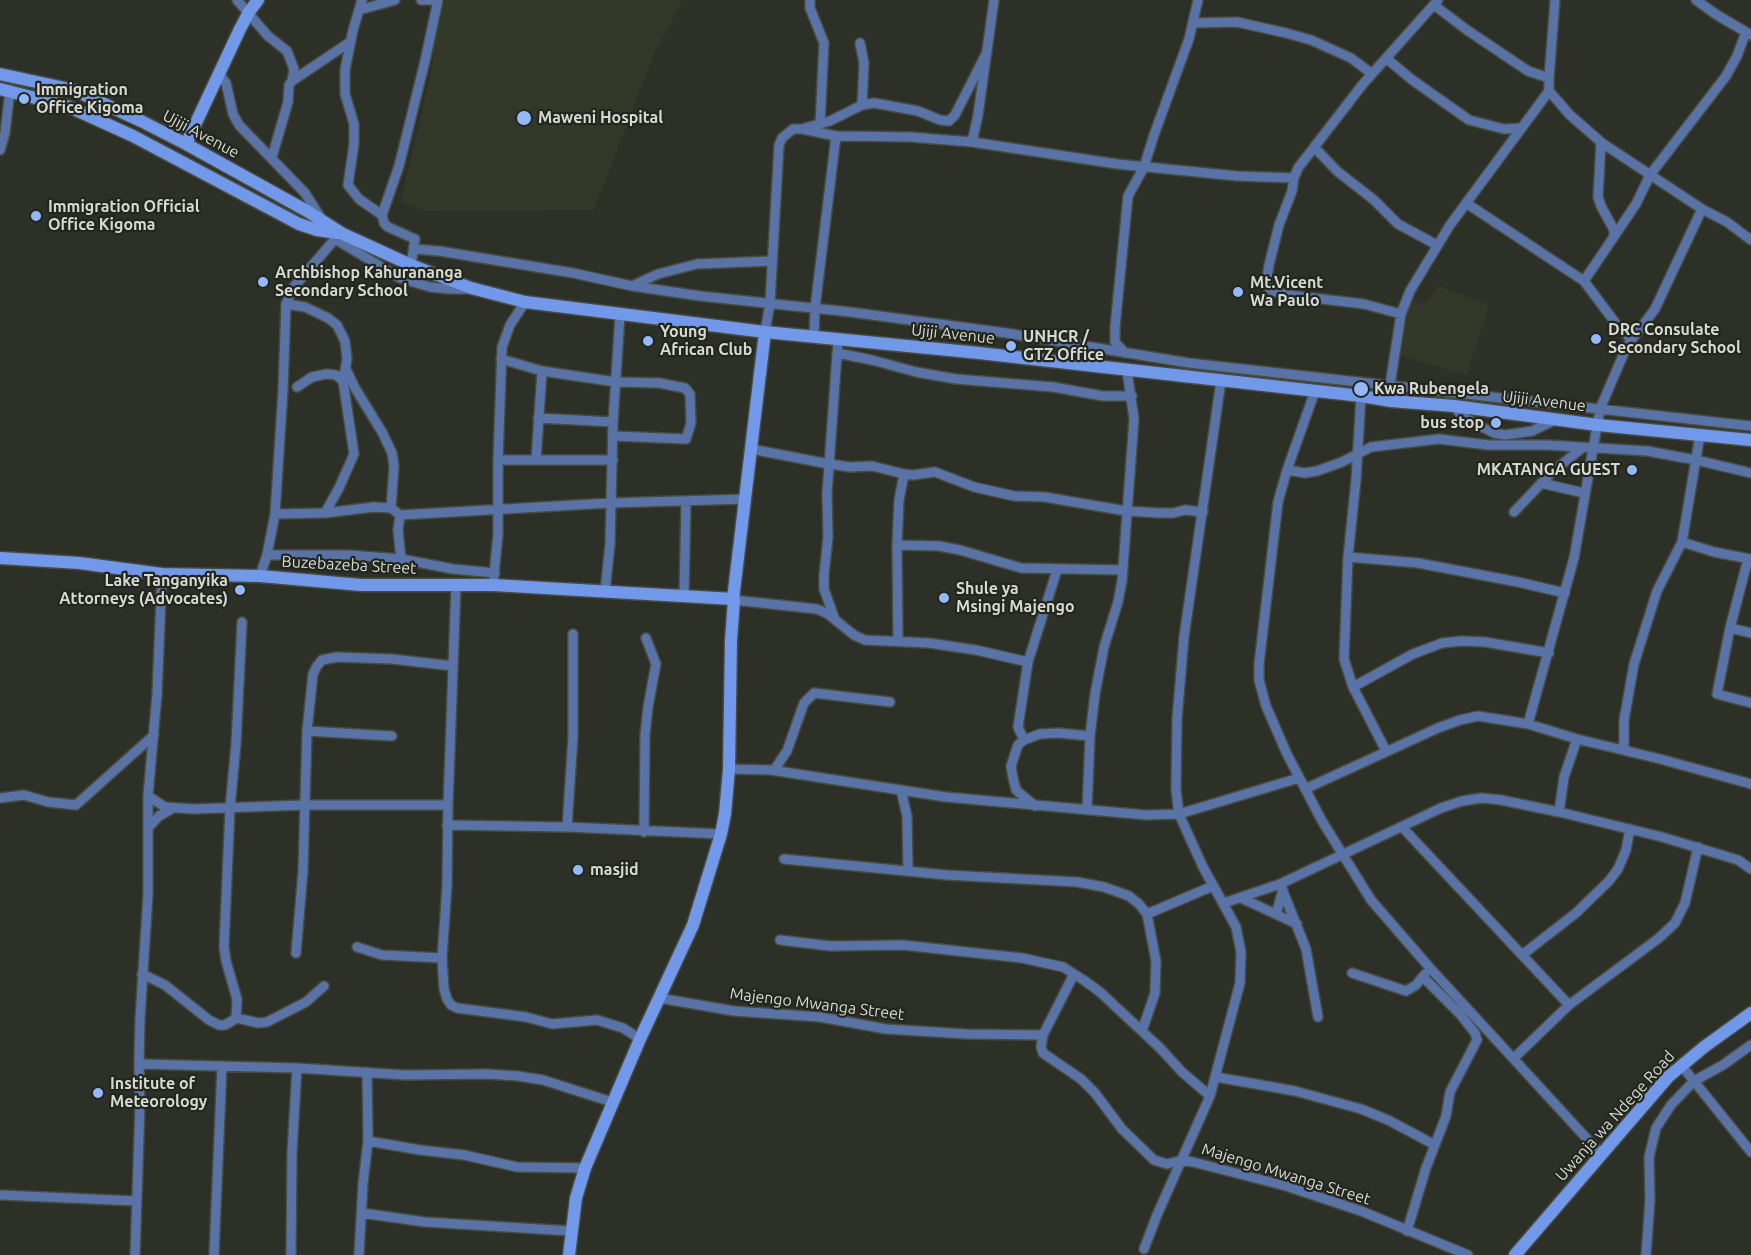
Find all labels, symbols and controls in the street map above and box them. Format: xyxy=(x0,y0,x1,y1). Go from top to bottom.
place label: Immigration Office Kigoma xyxy=(36,80,144,118)
marker: Immigration Office Kigoma xyxy=(17,92,31,106)
street label: Ujiji Avenue xyxy=(159,106,243,162)
place label: Maweni Hospital xyxy=(538,108,663,128)
marker: Maweni Hospital xyxy=(515,109,533,127)
place label: Immigration Official Office Kigoma xyxy=(48,197,200,235)
marker: Immigration Official Office Kigoma xyxy=(29,209,43,223)
place label: Archbishop Kahurananga Secondary School xyxy=(275,263,462,301)
place label: Mt.Vicent Wa Paulo xyxy=(1250,273,1323,311)
marker: Archbishop Kahurananga Secondary School xyxy=(256,275,270,289)
marker: Mt.Vicent Wa Paulo xyxy=(1231,285,1245,299)
street label: Ujiji Avenue xyxy=(910,320,996,348)
place label: DRC Consulate Secondary School xyxy=(1608,320,1741,358)
place label: Young African Club xyxy=(660,322,752,360)
place label: UNHCR / GTZ Office xyxy=(1023,327,1104,365)
marker: DRC Consulate Secondary School xyxy=(1589,332,1603,346)
marker: Young African Club xyxy=(641,334,655,348)
marker: UNHCR / GTZ Office xyxy=(1004,339,1018,353)
place label: Kwa Rubengela xyxy=(1374,379,1489,399)
marker: Kwa Rubengela xyxy=(1352,380,1370,398)
street label: Ujiji Avenue xyxy=(1501,386,1587,416)
place label: bus stop xyxy=(1420,413,1484,433)
marker: bus stop xyxy=(1489,416,1503,430)
place label: MKATANGA GUEST xyxy=(1477,460,1620,480)
marker: MKATANGA GUEST xyxy=(1625,463,1639,477)
street label: Buzebazeba Street xyxy=(281,552,417,578)
place label: Lake Tanganyika Attorneys (Advocates) xyxy=(59,571,228,609)
place label: Shule ya Msingi Majengo xyxy=(956,579,1075,617)
marker: Lake Tanganyika Attorneys (Advocates) xyxy=(233,583,247,597)
marker: Shule ya Msingi Majengo xyxy=(937,591,951,605)
place label: masjid xyxy=(590,860,639,880)
marker: masjid xyxy=(571,863,585,877)
street label: Majengo Mwanga Street xyxy=(729,984,905,1024)
street label: Uwanja wa Ndege Road xyxy=(1551,1047,1679,1185)
place label: Institute of Meteorology xyxy=(110,1074,207,1112)
marker: Institute of Meteorology xyxy=(91,1086,105,1100)
street label: Majengo Mwanga Street xyxy=(1199,1139,1373,1209)

